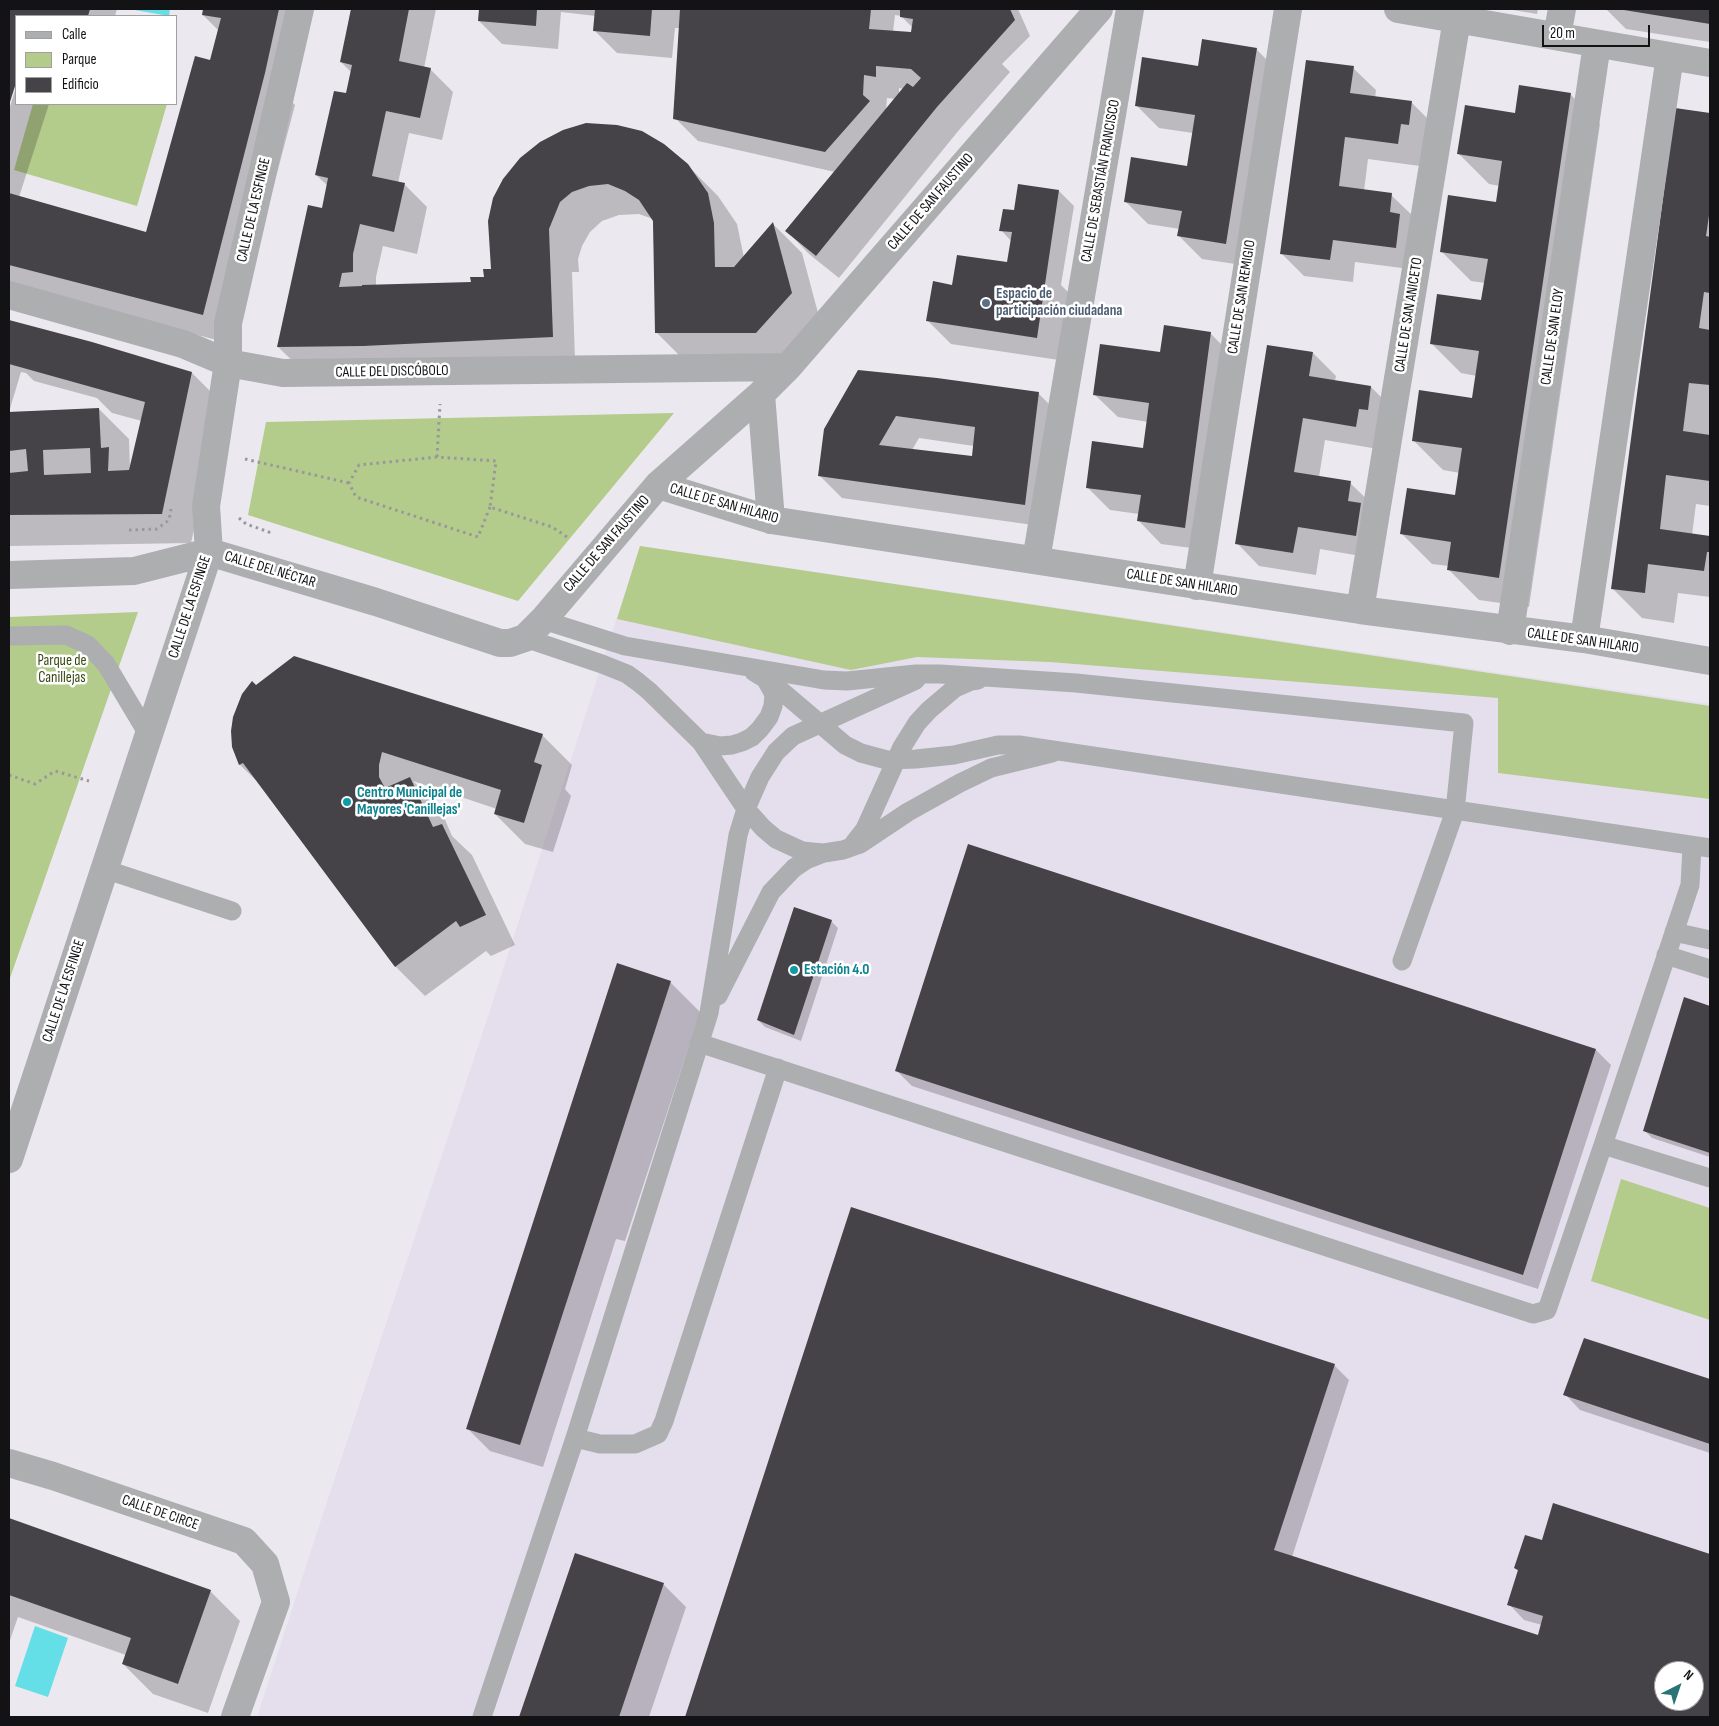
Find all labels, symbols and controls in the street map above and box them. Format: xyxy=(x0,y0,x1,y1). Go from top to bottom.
legend xyxy=(15,15,178,105)
scale bar xyxy=(1544,15,1652,47)
text: 20 m xyxy=(1550,24,1575,43)
text: Calle xyxy=(62,25,86,44)
text: Parque xyxy=(62,50,97,69)
text: Edificio xyxy=(62,75,99,94)
street label: CALLE DE SEBASTIÁN FRANCISCO xyxy=(1078,98,1124,264)
street label: CALLE DE SAN FAUSTINO xyxy=(884,150,978,254)
street label: CALLE DE LA ESFINGE xyxy=(233,156,275,264)
street label: CALLE DE SAN REMIGIO xyxy=(1224,239,1260,355)
street label: CALLE DE SAN ANICETO xyxy=(1391,256,1427,374)
place label: Espacio de participación ciudadana xyxy=(996,285,1122,320)
street label: CALLE DE SAN ELOY xyxy=(1537,288,1569,386)
marker: Espacio de participación ciudadana xyxy=(980,297,992,309)
street label: CALLE DEL DISCÓBOLO xyxy=(335,362,449,382)
street label: CALLE DE SAN HILARIO xyxy=(668,480,780,528)
street label: CALLE DE SAN FAUSTINO xyxy=(560,492,654,596)
street label: CALLE DEL NÉCTAR xyxy=(222,548,318,592)
street label: CALLE DE LA ESFINGE xyxy=(165,553,215,661)
street label: CALLE DE SAN HILARIO xyxy=(1125,565,1239,601)
street label: CALLE DE SAN HILARIO xyxy=(1526,624,1640,658)
park label: Parque de Canillejas xyxy=(37,652,87,687)
place label: Centro Municipal de Mayores 'Canillejas' xyxy=(357,784,462,819)
marker: Centro Municipal de Mayores 'Canillejas' xyxy=(341,796,353,808)
street label: CALLE DE LA ESFINGE xyxy=(39,937,89,1045)
place label: Estación 4.0 xyxy=(804,961,869,979)
marker: Estación 4.0 xyxy=(788,964,800,976)
street label: CALLE DE CIRCE xyxy=(119,1491,201,1535)
north arrow xyxy=(1654,1661,1704,1711)
text: N xyxy=(1680,1666,1697,1684)

